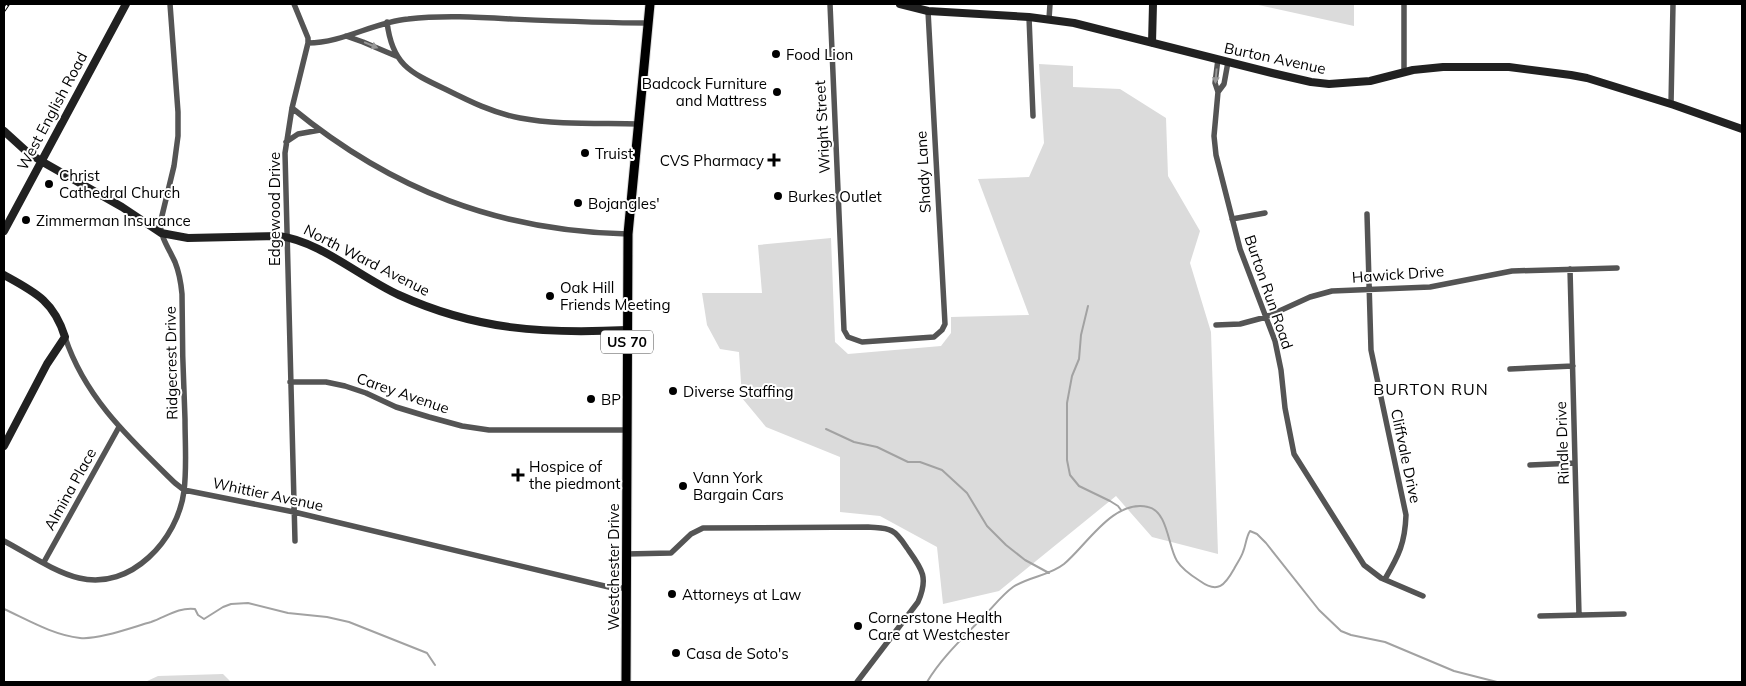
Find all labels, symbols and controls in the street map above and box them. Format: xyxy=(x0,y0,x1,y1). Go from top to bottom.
street label: Burton Avenue xyxy=(1222,38,1328,78)
one-way arrow xyxy=(364,42,378,50)
place label: Food Lion xyxy=(786,45,853,64)
marker: Food Lion xyxy=(770,48,782,60)
street label: West English Road xyxy=(13,49,91,173)
one-way arrow xyxy=(1212,68,1220,84)
place label: Badcock Furniture and Mattress xyxy=(642,74,767,110)
street label: Wright Street xyxy=(810,80,834,174)
marker: Badcock Furniture and Mattress xyxy=(771,86,783,98)
street label: Shady Lane xyxy=(911,130,935,214)
place label: Truist xyxy=(595,144,633,163)
marker: Truist xyxy=(579,147,591,159)
place label: CVS Pharmacy xyxy=(660,151,764,170)
street label: Edgewood Drive xyxy=(265,152,284,266)
marker: CVS Pharmacy xyxy=(768,154,780,166)
place label: Christ Cathedral Church xyxy=(59,166,180,202)
marker: Christ Cathedral Church xyxy=(43,178,55,190)
place label: Burkes Outlet xyxy=(788,187,882,206)
marker: Burkes Outlet xyxy=(772,190,784,202)
place label: Bojangles' xyxy=(588,194,660,213)
marker: Bojangles' xyxy=(572,197,584,209)
place label: Zimmerman Insurance xyxy=(36,211,191,230)
marker: Zimmerman Insurance xyxy=(20,214,32,226)
street label: North Ward Avenue xyxy=(301,220,433,300)
street label: Burton Run Road xyxy=(1241,232,1297,352)
street label: Hawick Drive xyxy=(1351,261,1445,287)
place label: Oak Hill Friends Meeting xyxy=(560,278,670,314)
marker: Oak Hill Friends Meeting xyxy=(544,290,556,302)
street label: Ridgecrest Drive xyxy=(161,306,181,420)
road number: US 70 xyxy=(601,331,653,354)
street label: Carey Avenue xyxy=(354,368,452,418)
district label: BURTON RUN xyxy=(1373,379,1489,399)
place label: Diverse Staffing xyxy=(683,382,794,401)
marker: Diverse Staffing xyxy=(667,385,679,397)
place label: BP xyxy=(601,390,621,409)
marker: BP xyxy=(585,393,597,405)
street label: Rindle Drive xyxy=(1551,401,1573,485)
street label: Cliffvale Drive xyxy=(1387,407,1425,505)
street label: Almina Place xyxy=(40,445,100,533)
place label: Hospice of the piedmont xyxy=(529,457,621,493)
marker: Hospice of the piedmont xyxy=(511,468,525,482)
place label: Vann York Bargain Cars xyxy=(693,468,784,504)
street label: Whittier Avenue xyxy=(211,473,325,515)
marker: Vann York Bargain Cars xyxy=(677,480,689,492)
street label: Westchester Drive xyxy=(604,503,623,631)
place label: Attorneys at Law xyxy=(682,585,801,604)
marker: Attorneys at Law xyxy=(666,588,678,600)
place label: Cornerstone Health Care at Westchester xyxy=(868,608,1010,644)
marker: Cornerstone Health Care at Westchester xyxy=(852,620,864,632)
place label: Casa de Soto's xyxy=(686,644,789,663)
marker: Casa de Soto's xyxy=(670,647,682,659)

